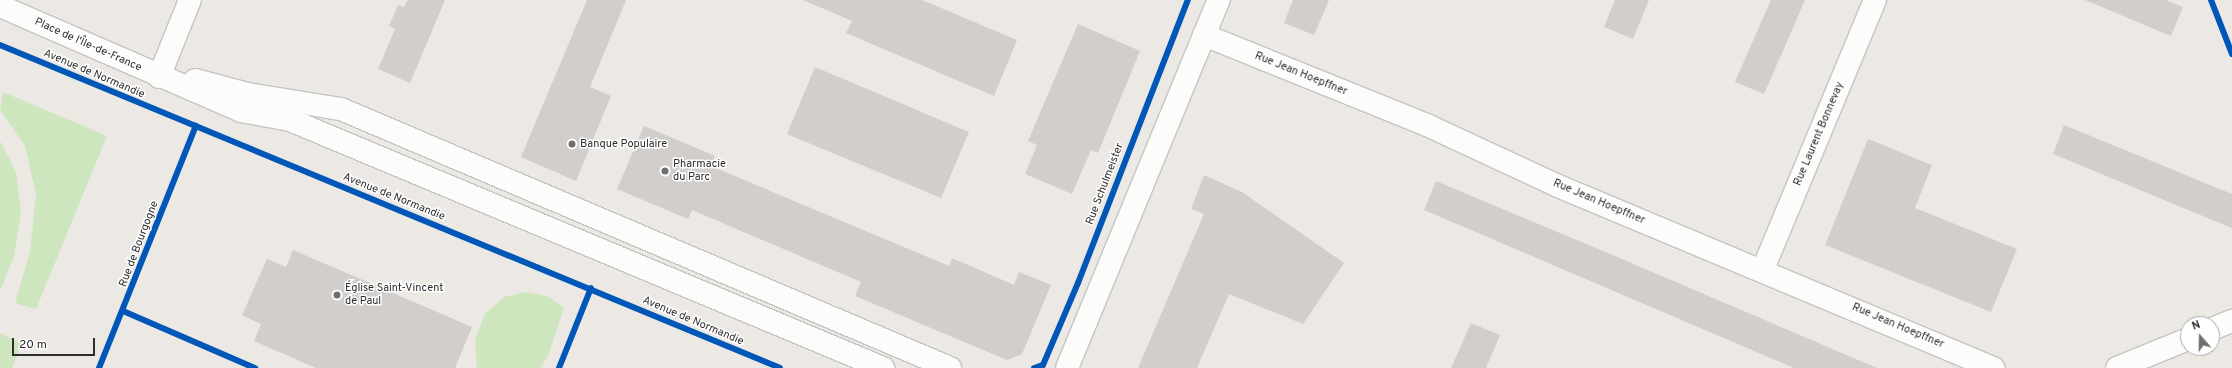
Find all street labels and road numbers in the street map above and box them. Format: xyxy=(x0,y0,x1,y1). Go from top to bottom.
street label: Place de l'Île-de-France xyxy=(32,15,144,75)
street label: Avenue de Normandie xyxy=(41,47,147,101)
street label: Rue Jean Hoepffner xyxy=(1253,49,1349,99)
street label: Rue Laurent Bonnevay xyxy=(1791,80,1847,188)
street label: Rue Schulmeister xyxy=(1083,141,1127,227)
street label: Avenue de Normandie xyxy=(341,171,447,223)
street label: Rue Jean Hoepffner xyxy=(1551,177,1647,227)
street label: Rue de Bourgogne xyxy=(116,199,162,289)
street label: Avenue de Normandie xyxy=(640,294,746,348)
street label: Rue Jean Hoepffner xyxy=(1850,301,1946,351)

